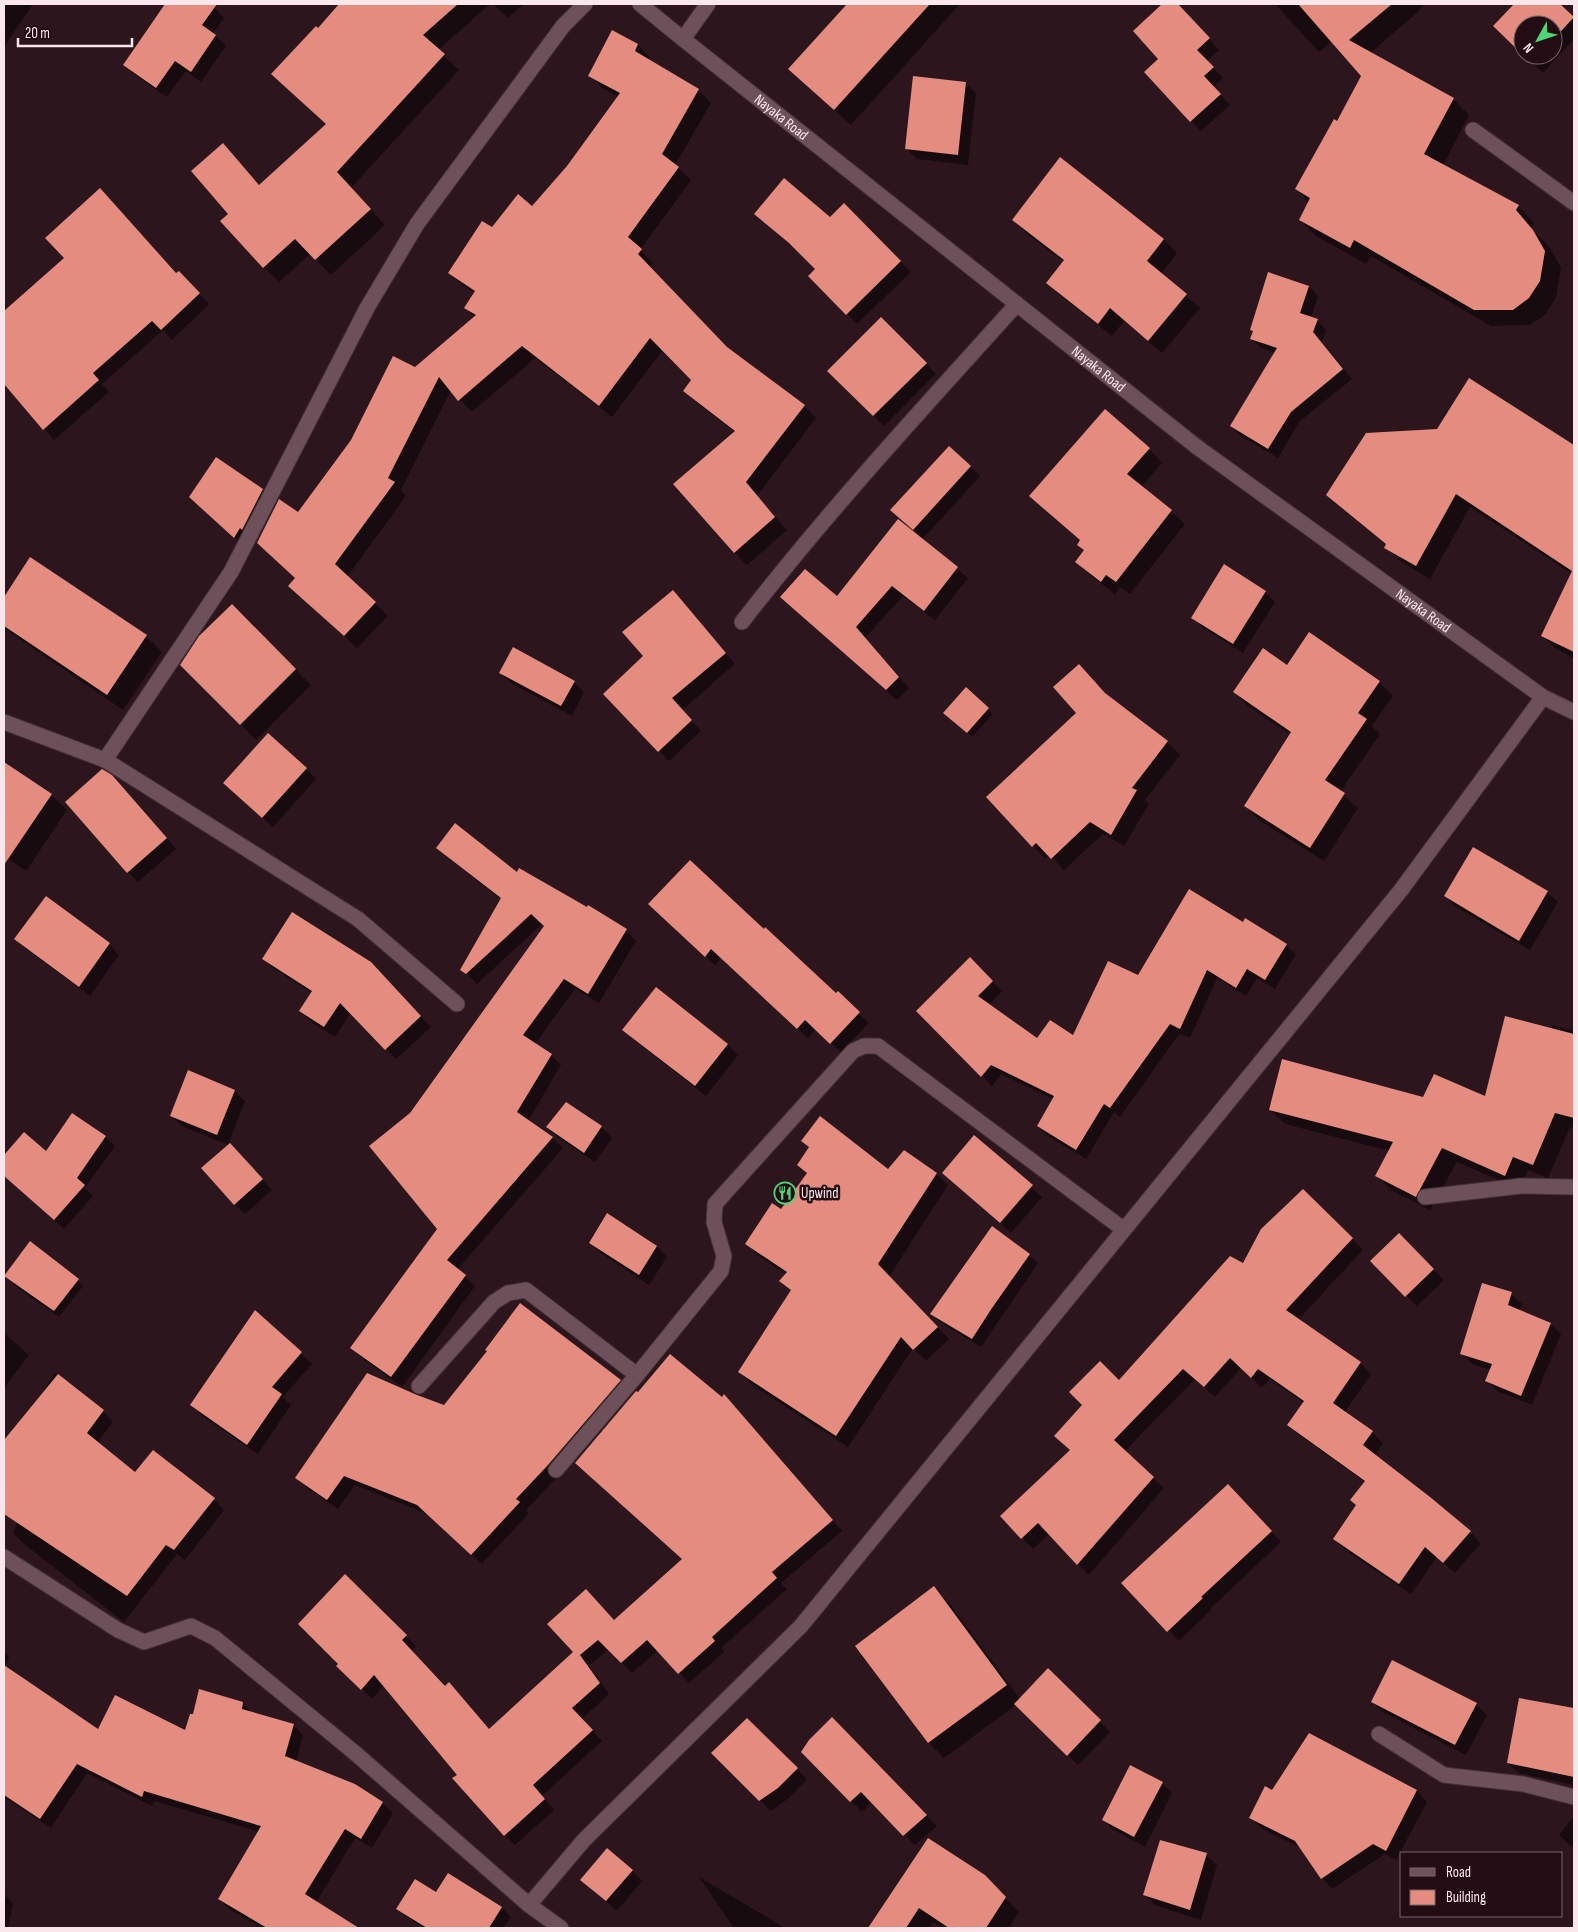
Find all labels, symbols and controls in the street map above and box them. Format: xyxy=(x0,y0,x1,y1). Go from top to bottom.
scale bar xyxy=(18,15,131,47)
north arrow xyxy=(1513,15,1563,65)
text: 20 m xyxy=(25,24,50,43)
text: N xyxy=(1520,40,1537,56)
street label: Nayaka Road xyxy=(751,90,812,144)
street label: Nayaka Road xyxy=(1068,342,1129,396)
street label: Nayaka Road xyxy=(1392,584,1455,637)
restaurant icon: Upwind xyxy=(773,1181,797,1205)
place label: Upwind xyxy=(801,1184,838,1203)
legend xyxy=(1400,1852,1563,1917)
text: Road xyxy=(1446,1863,1471,1882)
text: Building xyxy=(1446,1888,1486,1907)

